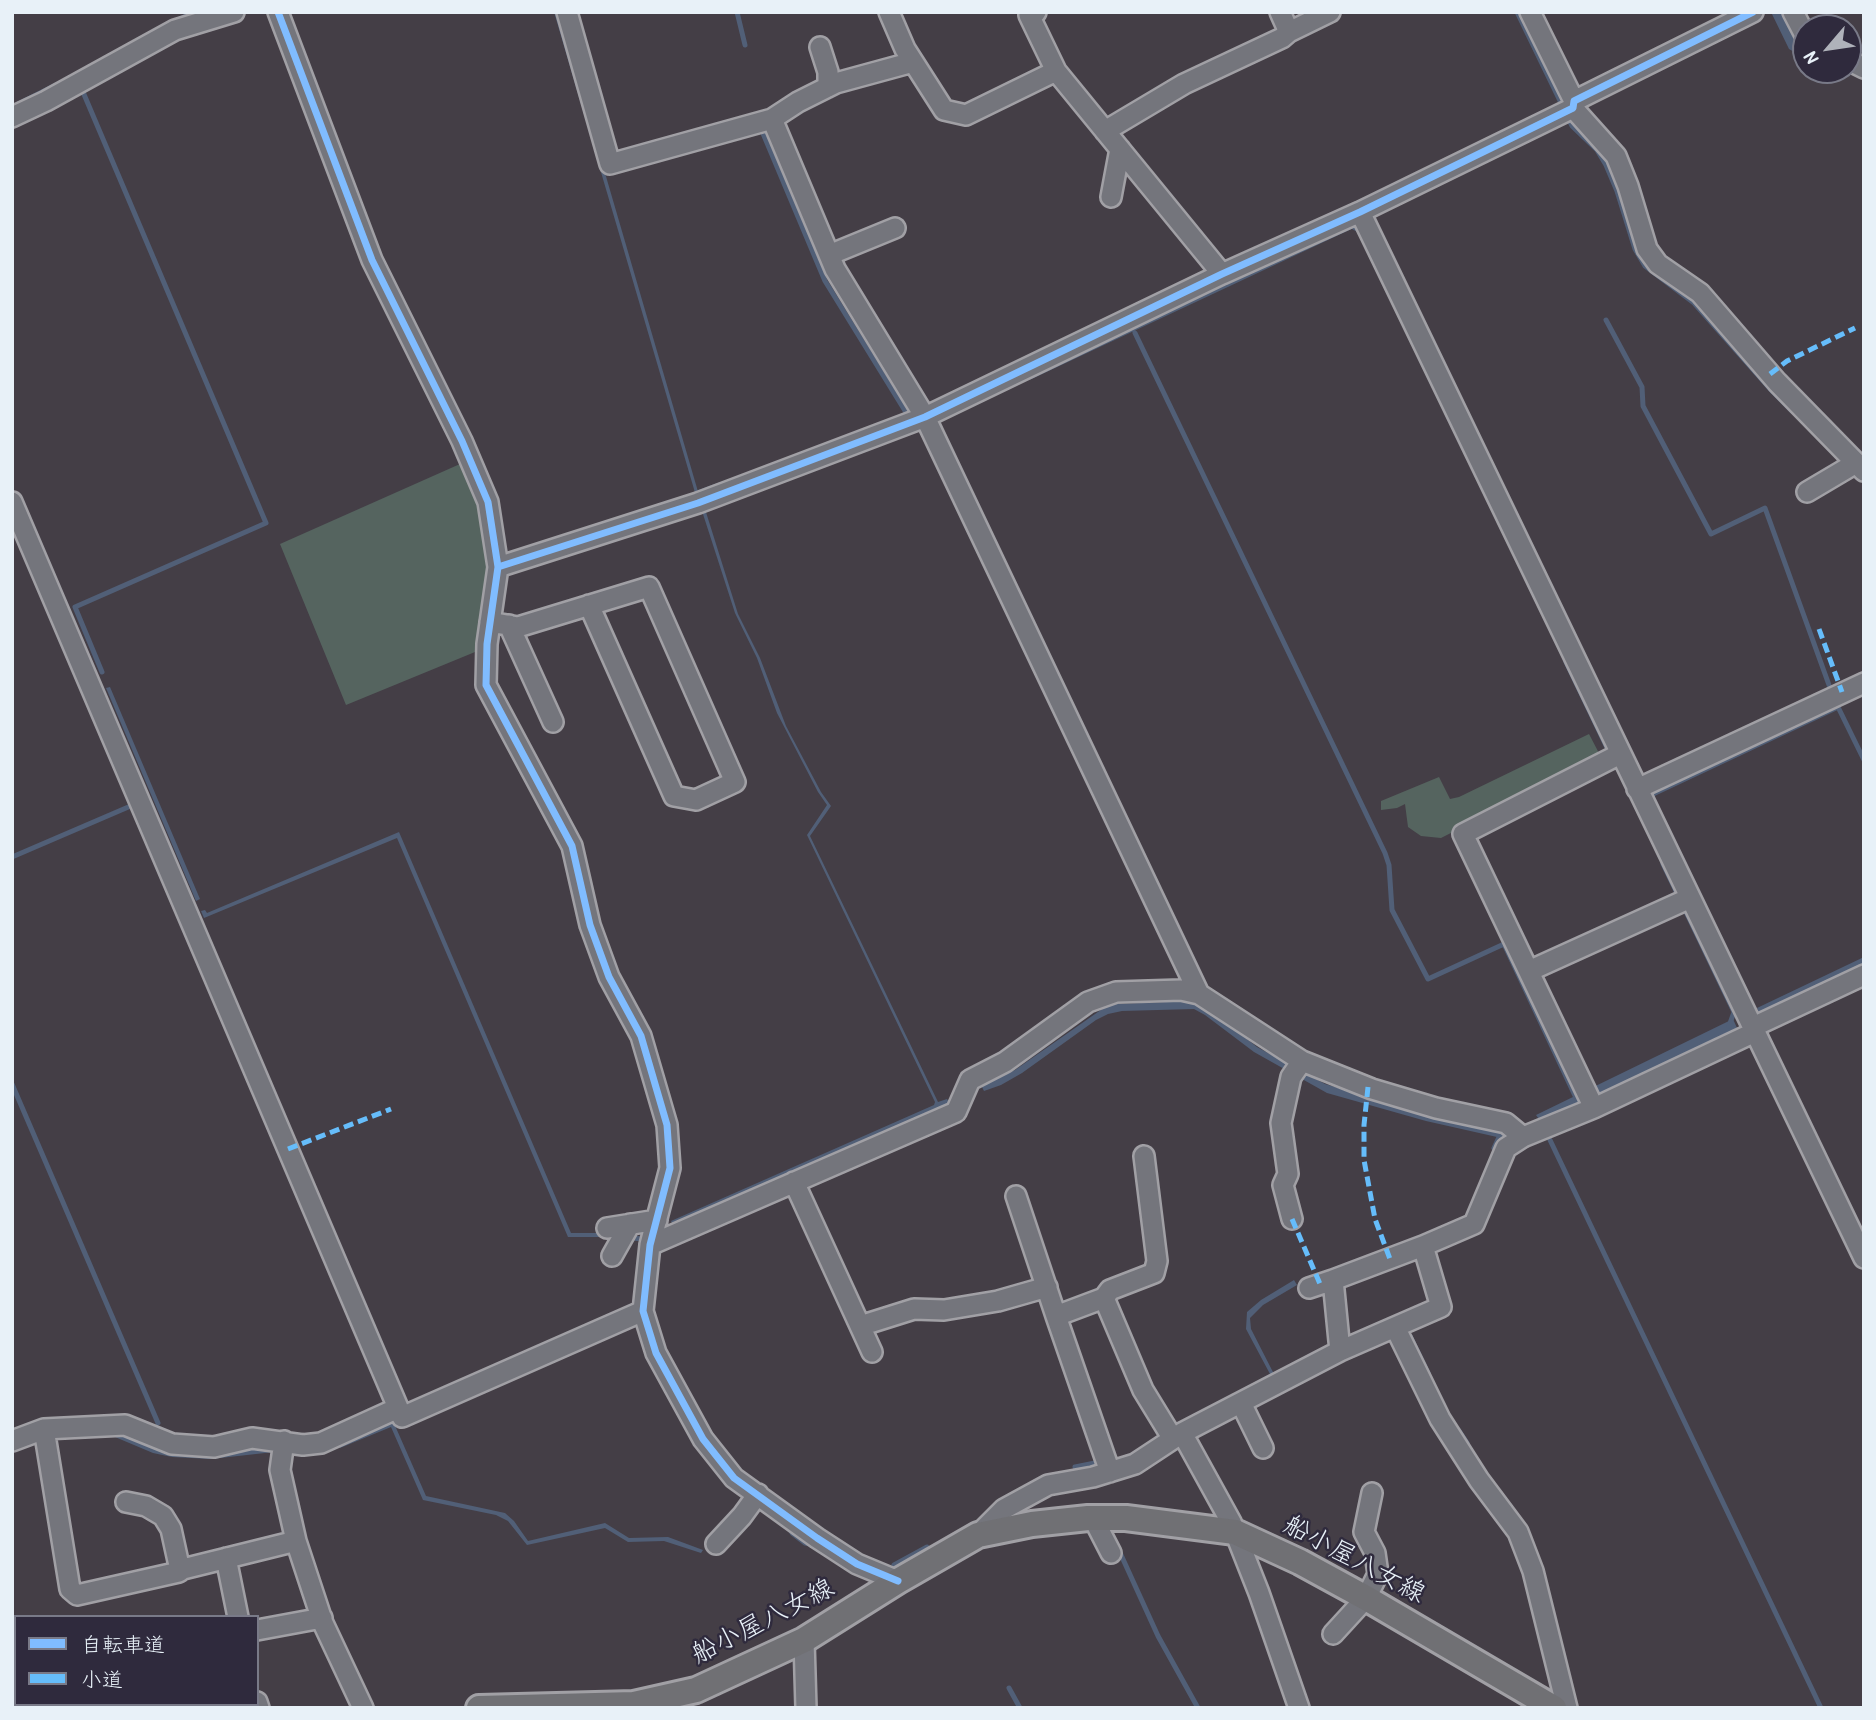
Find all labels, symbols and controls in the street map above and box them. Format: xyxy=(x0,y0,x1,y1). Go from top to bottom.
north arrow xyxy=(1792,14,1862,84)
text: N xyxy=(1797,47,1824,69)
street label: 船小屋八女線 xyxy=(1278,1510,1430,1610)
street label: 船小屋八女線 xyxy=(686,1573,840,1671)
legend xyxy=(14,1615,259,1706)
text: 自転車道 xyxy=(81,1630,165,1659)
text: 小道 xyxy=(81,1665,123,1694)

